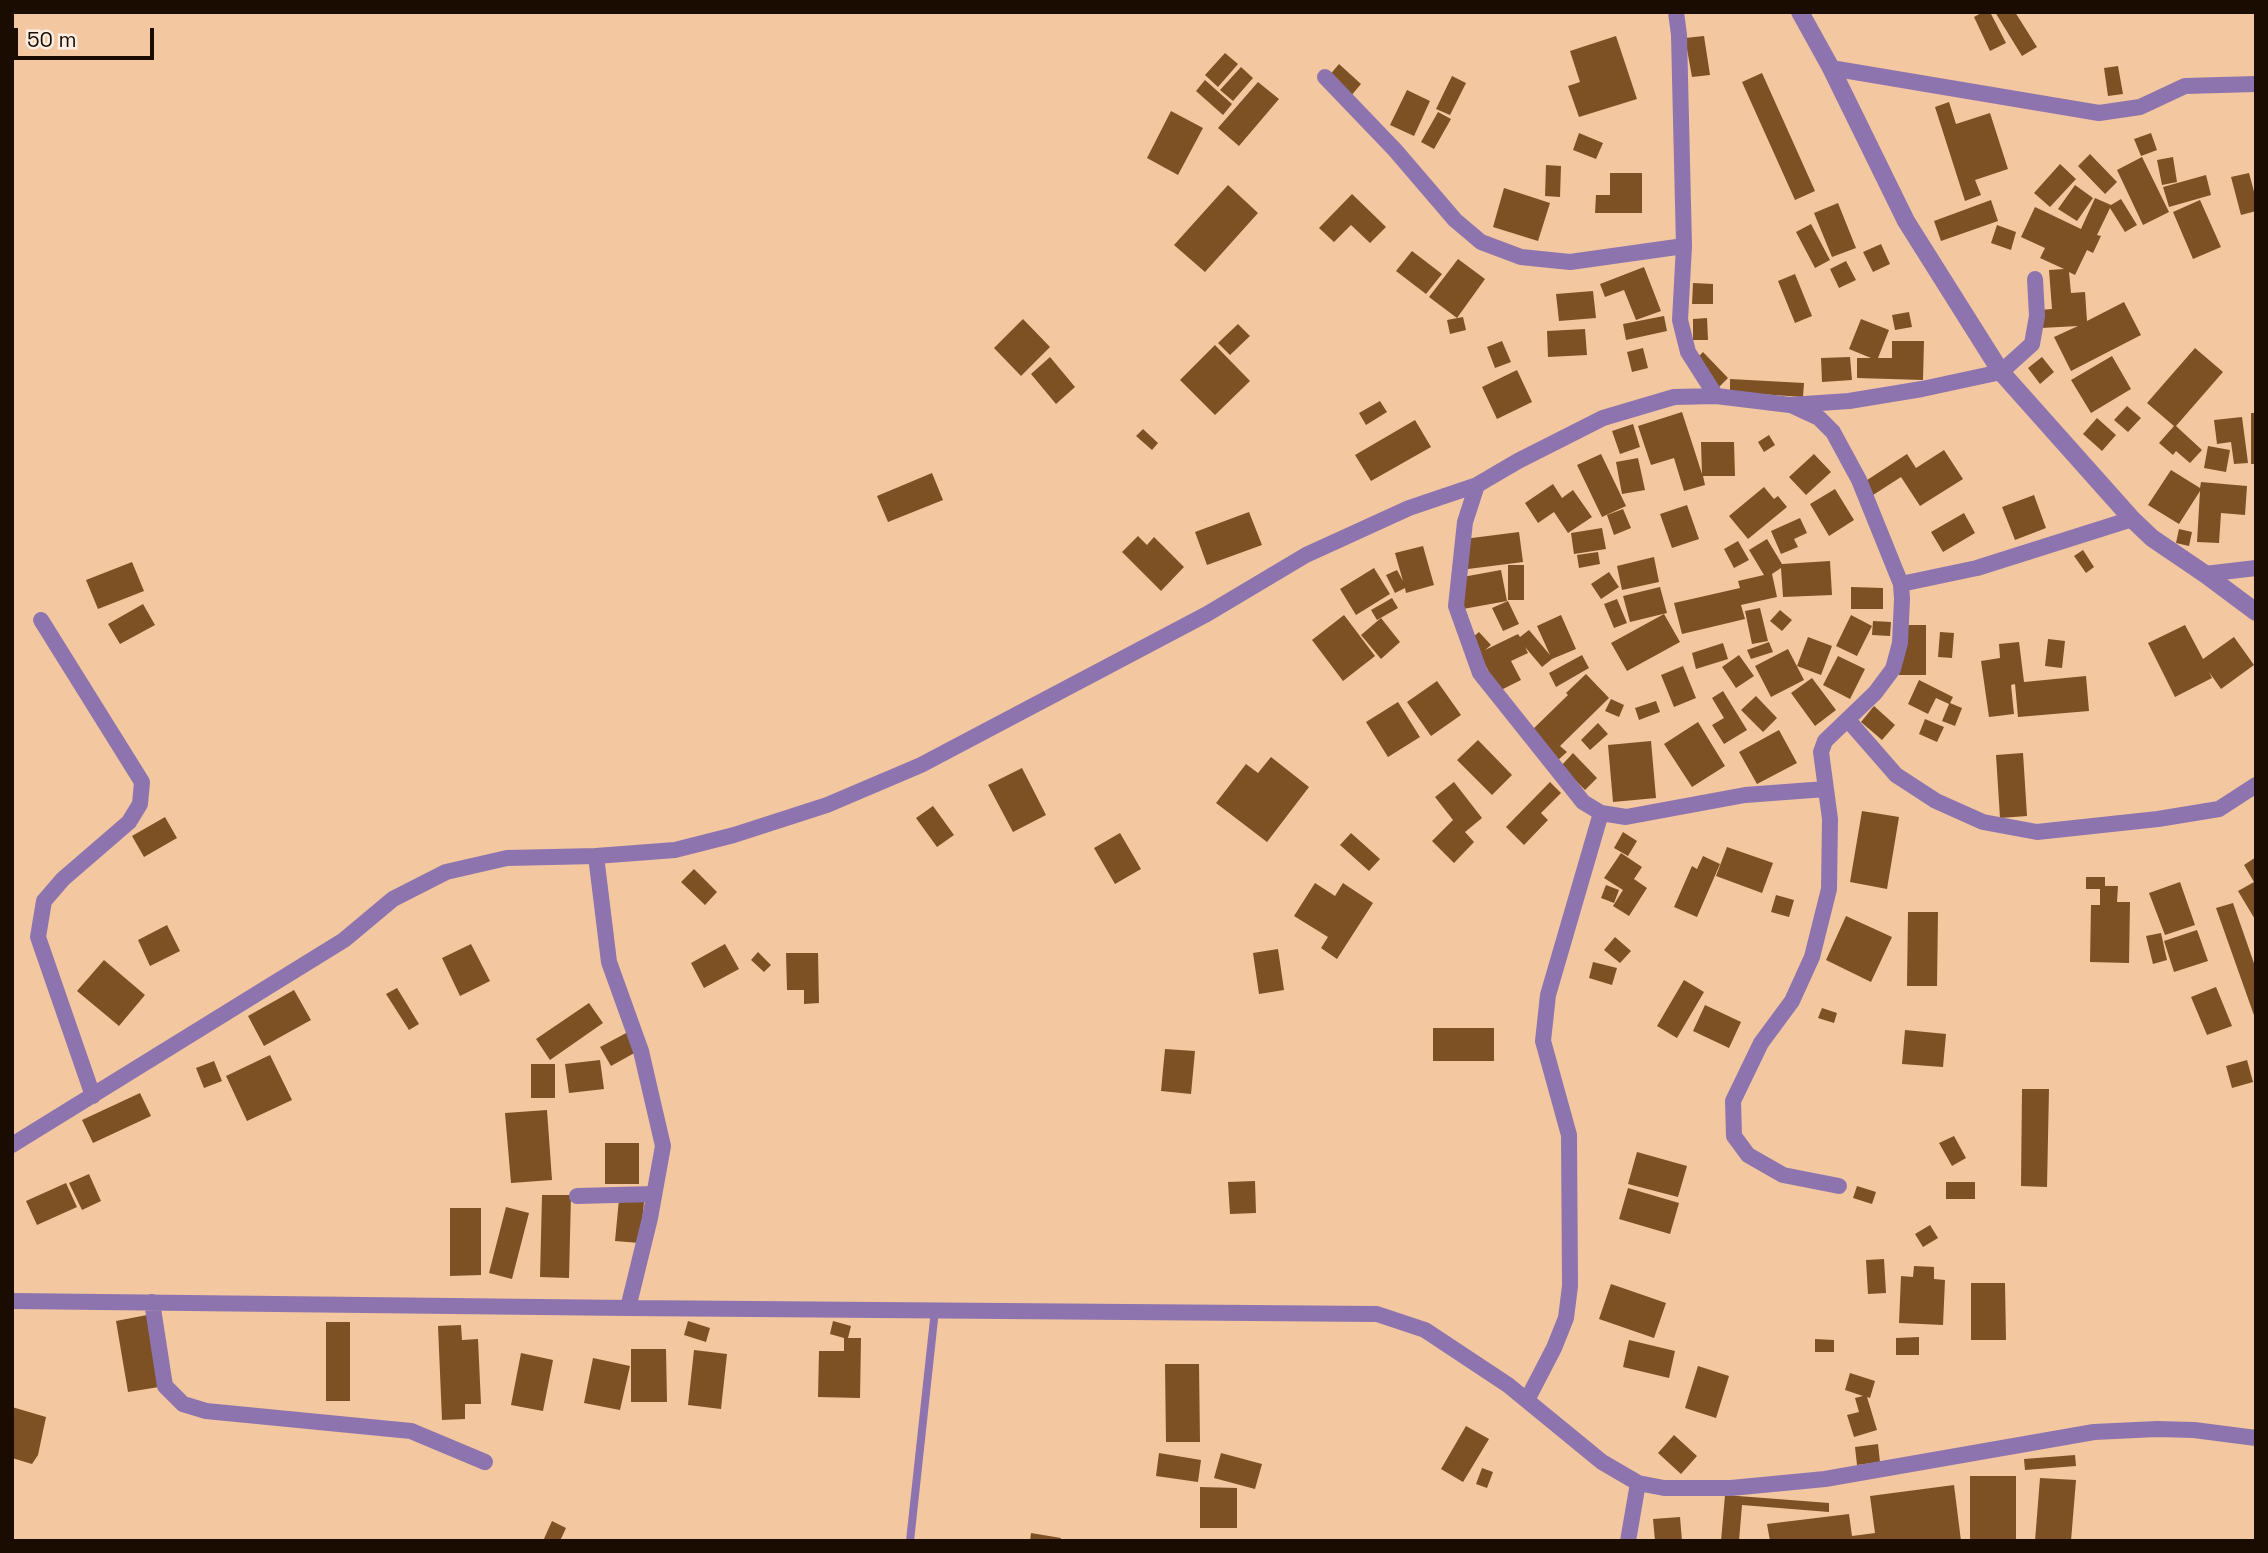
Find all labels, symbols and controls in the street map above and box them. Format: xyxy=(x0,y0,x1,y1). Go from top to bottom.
scale bar xyxy=(18,14,158,58)
text: 50 m xyxy=(27,26,77,53)

